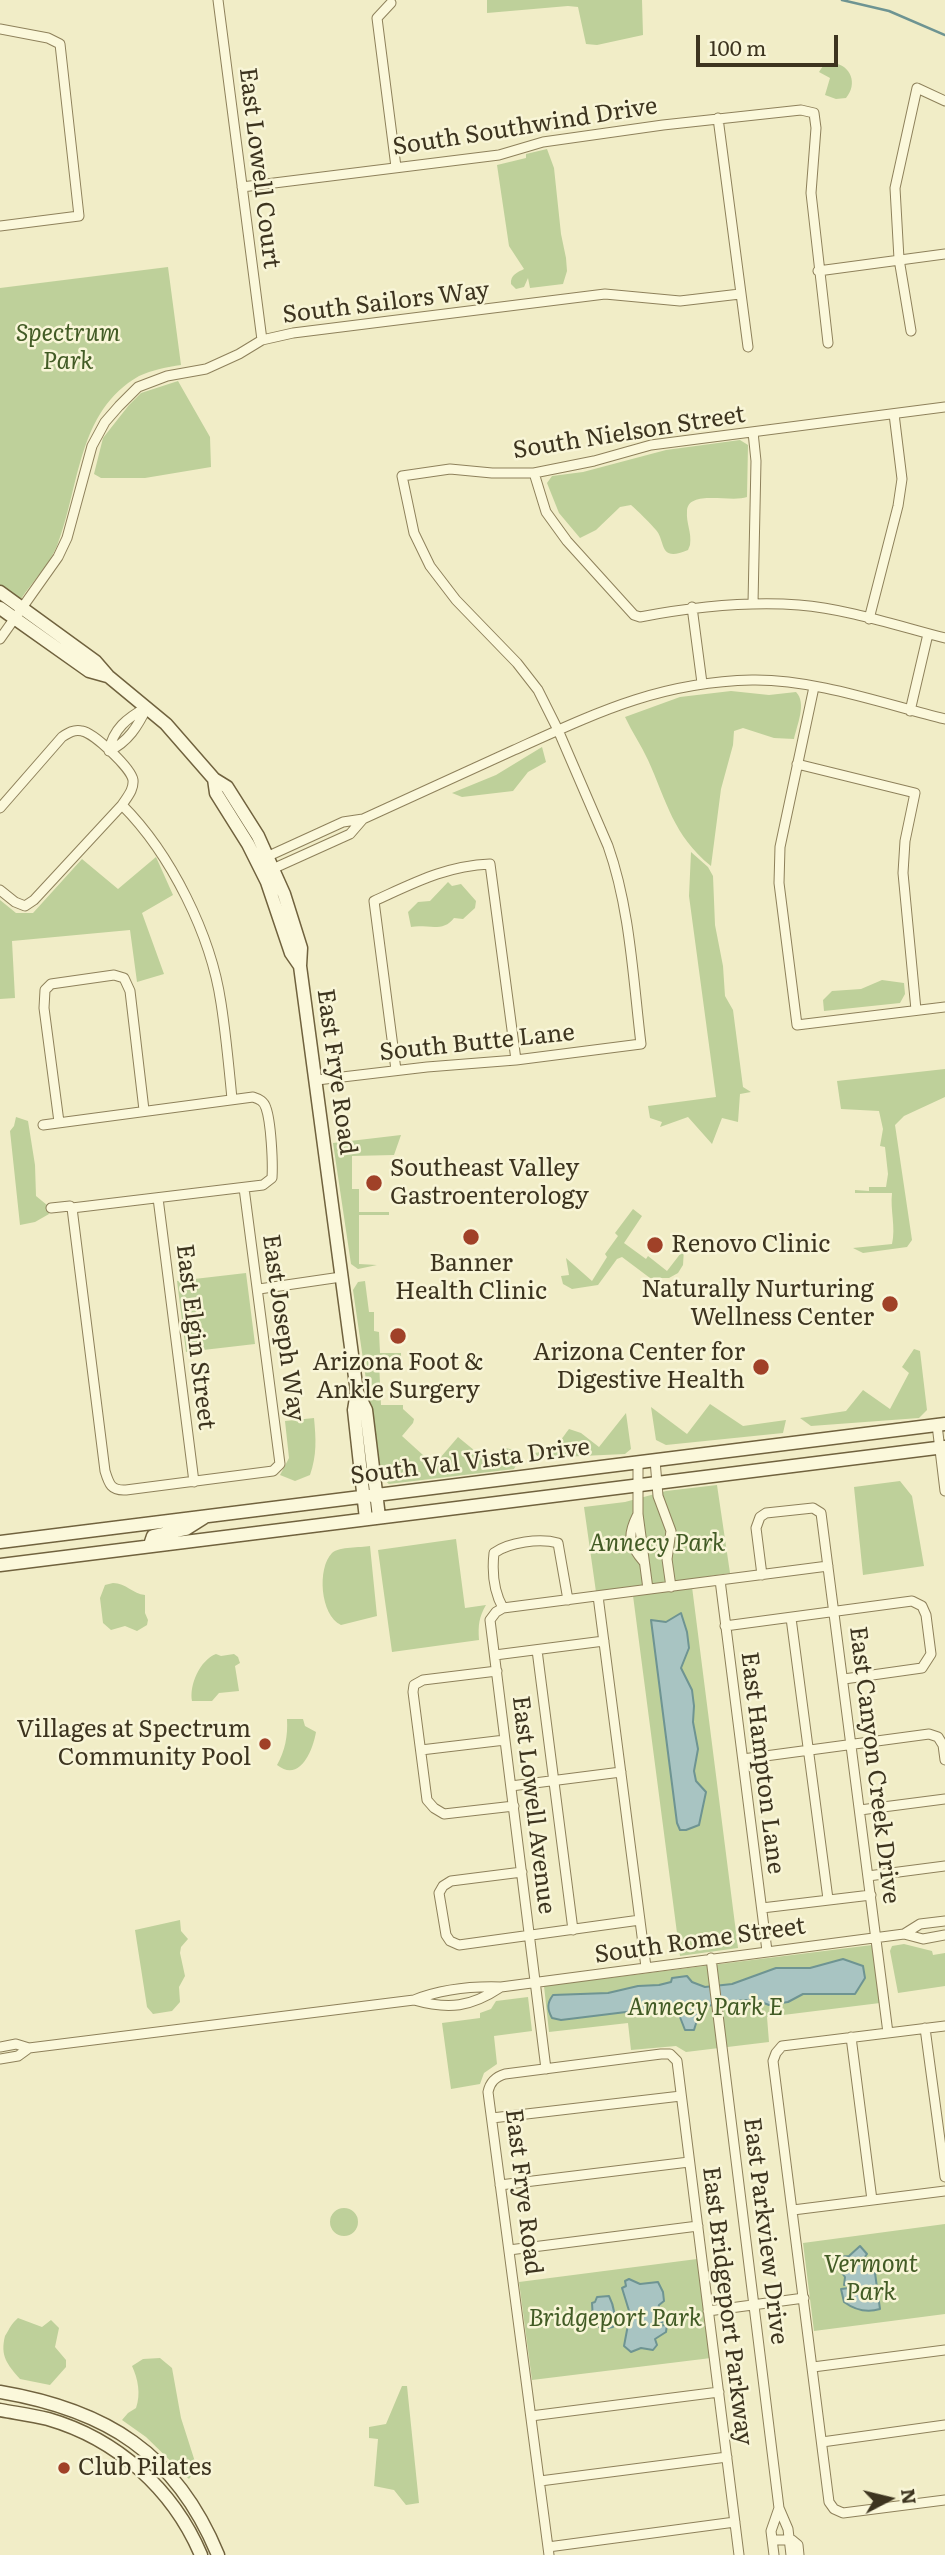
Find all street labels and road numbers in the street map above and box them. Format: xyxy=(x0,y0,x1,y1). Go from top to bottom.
street label: East Lowell Court xyxy=(232,66,286,270)
street label: South Southwind Drive xyxy=(391,92,659,162)
street label: South Sailors Way xyxy=(281,276,491,330)
street label: South Nielson Street xyxy=(511,400,747,466)
street label: East Frye Road xyxy=(310,987,362,1157)
street label: South Butte Lane xyxy=(378,1018,576,1068)
street label: East Joseph Way xyxy=(256,1233,310,1423)
street label: East Elgin Street xyxy=(169,1242,221,1432)
street label: South Val Vista Drive xyxy=(349,1433,591,1491)
street label: East Canyon Creek Drive xyxy=(843,1625,905,1905)
street label: East Hampton Lane xyxy=(734,1650,790,1876)
street label: East Lowell Avenue xyxy=(505,1694,561,1916)
street label: South Rome Street xyxy=(593,1912,807,1970)
street label: East Frye Road xyxy=(499,2107,547,2277)
street label: East Parkview Drive xyxy=(737,2116,793,2346)
street label: East Bridgeport Parkway xyxy=(696,2165,758,2447)

